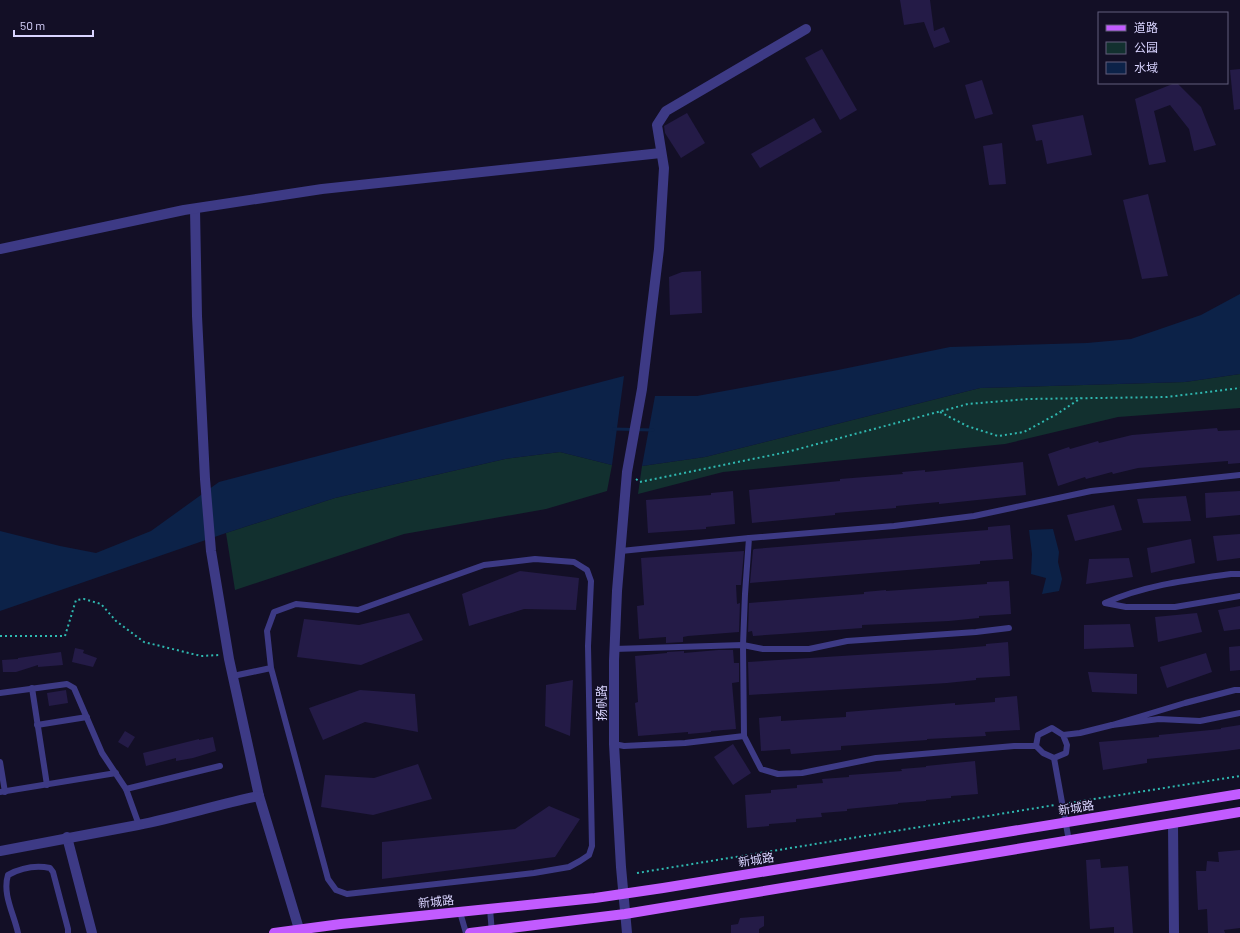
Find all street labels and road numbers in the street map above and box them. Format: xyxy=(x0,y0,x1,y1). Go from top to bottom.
street label: 扬帆路 xyxy=(594,685,608,721)
street label: 新城路 xyxy=(1057,797,1095,817)
street label: 新城路 xyxy=(737,849,775,869)
street label: 新城路 xyxy=(417,892,455,910)

